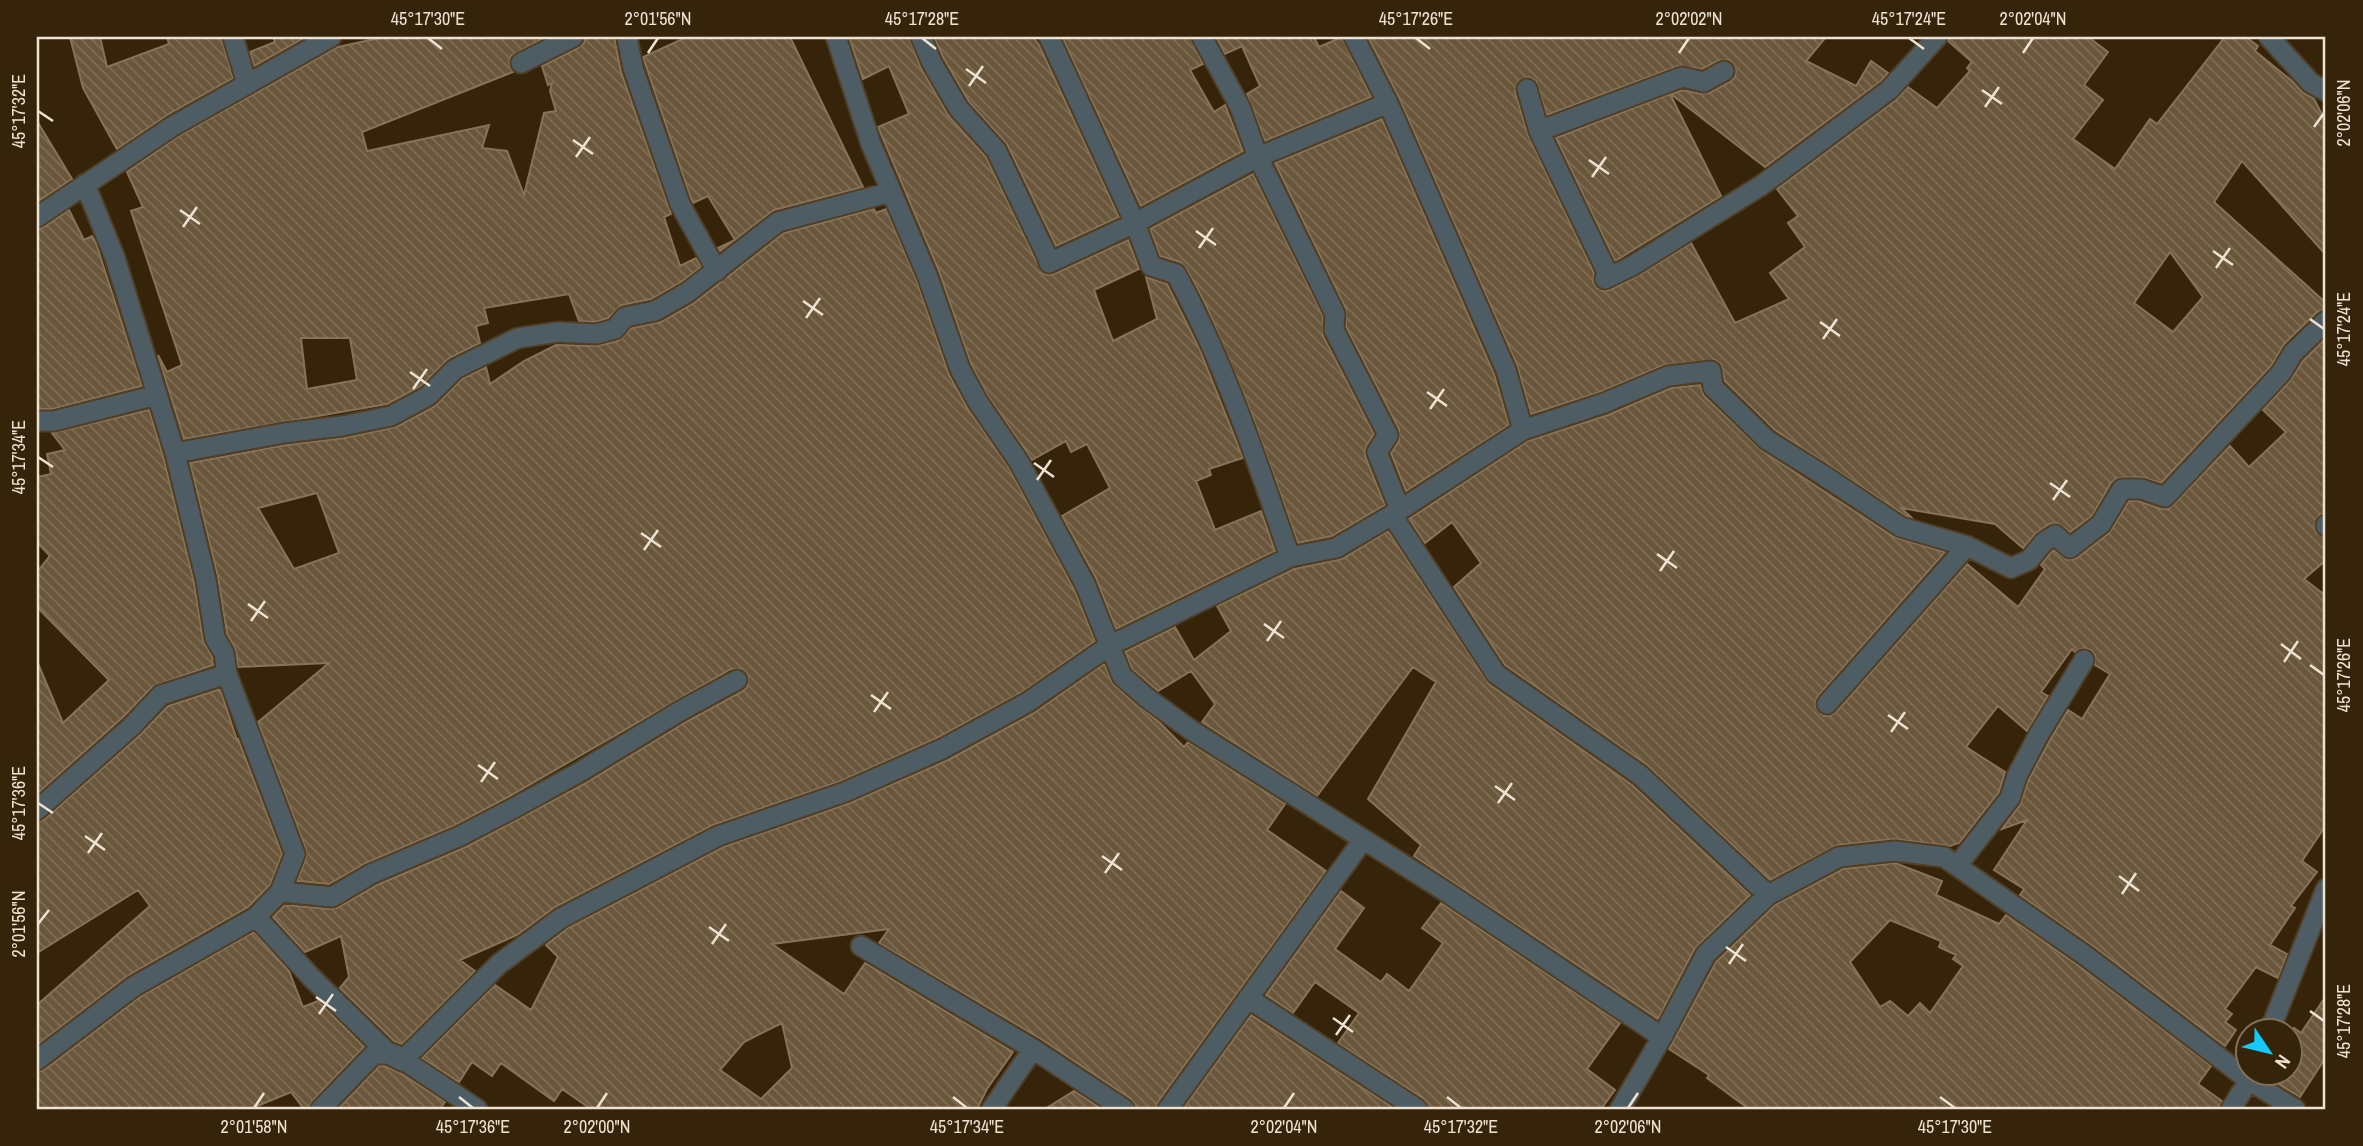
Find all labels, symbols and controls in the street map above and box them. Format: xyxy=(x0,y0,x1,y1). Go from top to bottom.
text: 45°17'30"E xyxy=(391,6,465,31)
text: 2°01'56"N xyxy=(625,6,691,31)
text: 45°17'28"E xyxy=(885,6,959,31)
text: 45°17'26"E xyxy=(1379,6,1453,31)
text: 2°02'02"N xyxy=(1656,6,1722,31)
text: 45°17'24"E xyxy=(1872,6,1946,31)
text: 2°02'04"N xyxy=(2000,6,2066,31)
text: 45°17'32"E xyxy=(6,74,31,148)
text: 2°02'06"N xyxy=(2331,80,2356,146)
text: 45°17'24"E xyxy=(2331,292,2356,366)
text: 45°17'34"E xyxy=(6,420,31,494)
text: 45°17'26"E xyxy=(2331,638,2356,712)
text: 45°17'36"E xyxy=(6,766,31,840)
text: 2°01'56"N xyxy=(6,891,31,957)
text: 45°17'28"E xyxy=(2331,984,2356,1058)
north arrow xyxy=(2234,1016,2304,1086)
text: N xyxy=(2269,1050,2297,1074)
text: 2°01'58"N xyxy=(221,1114,287,1139)
text: 45°17'36"E xyxy=(436,1114,510,1139)
text: 2°02'00"N xyxy=(564,1114,630,1139)
text: 45°17'34"E xyxy=(930,1114,1004,1139)
text: 2°02'04"N xyxy=(1251,1114,1317,1139)
text: 45°17'32"E xyxy=(1424,1114,1498,1139)
text: 2°02'06"N xyxy=(1595,1114,1661,1139)
text: 45°17'30"E xyxy=(1918,1114,1992,1139)

